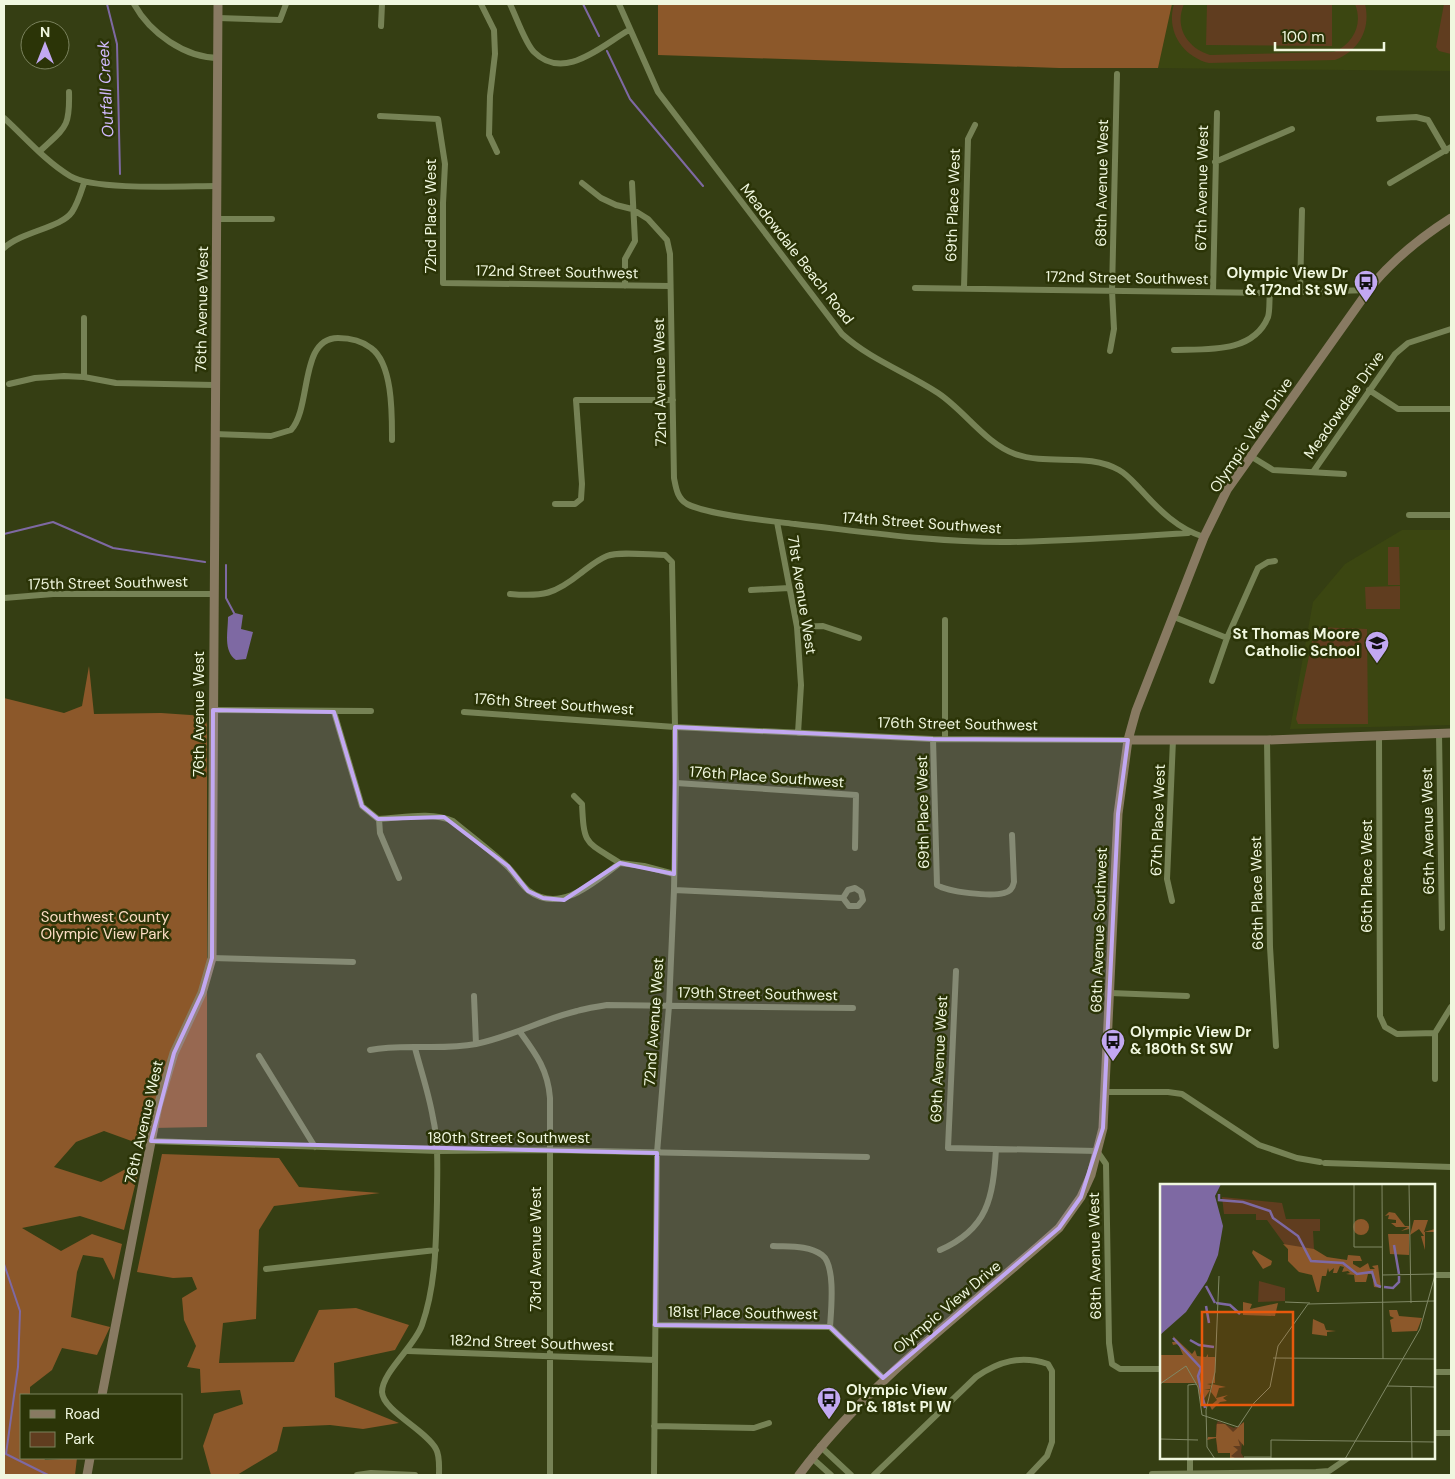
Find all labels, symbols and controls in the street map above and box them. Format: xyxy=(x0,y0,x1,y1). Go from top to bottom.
north arrow xyxy=(20,20,70,70)
scale bar xyxy=(1275,20,1384,52)
text: N xyxy=(40,23,50,41)
text: 100 m xyxy=(1282,27,1325,47)
water label: Outfall Creek xyxy=(92,39,119,138)
street label: 68th Avenue West xyxy=(1091,119,1113,247)
street label: 67th Avenue West xyxy=(1191,125,1213,251)
street label: 69th Place West xyxy=(941,148,965,262)
street label: 72nd Place West xyxy=(421,158,441,273)
street label: Meadowdale Beach Road xyxy=(736,179,858,329)
street label: 76th Avenue West xyxy=(191,246,213,372)
street label: 172nd Street Southwest xyxy=(475,261,639,283)
place label: Olympic View Dr & 172nd St SW xyxy=(1226,263,1348,300)
street label: 172nd Street Southwest xyxy=(1045,267,1209,289)
bus stop icon: Olympic View Dr & 172nd St SW xyxy=(1353,269,1379,303)
street label: 72nd Avenue West xyxy=(649,317,671,446)
street label: Meadowdale Drive xyxy=(1299,347,1389,463)
street label: Olympic View Drive xyxy=(1205,373,1297,497)
street label: 174th Street Southwest xyxy=(842,507,1002,539)
street label: 71st Avenue West xyxy=(783,534,821,656)
street label: 175th Street Southwest xyxy=(28,572,188,594)
place label: St Thomas Moore Catholic School xyxy=(1232,624,1360,661)
school or university icon: St Thomas Moore Catholic School xyxy=(1364,630,1390,664)
street label: 76th Avenue West xyxy=(189,651,209,777)
street label: 176th Street Southwest xyxy=(473,688,635,720)
street label: 176th Street Southwest xyxy=(878,713,1038,735)
street label: 69th Place West xyxy=(912,755,934,869)
street label: 176th Place Southwest xyxy=(689,762,845,792)
street label: 67th Place West xyxy=(1146,763,1170,876)
street label: 65th Avenue West xyxy=(1417,767,1439,895)
street label: 65th Place West xyxy=(1357,819,1377,933)
street label: 66th Place West xyxy=(1246,836,1268,950)
street label: 68th Avenue Southwest xyxy=(1086,847,1112,1013)
park label: Southwest County Olympic View Park xyxy=(40,907,170,944)
street label: 72nd Avenue West xyxy=(640,957,668,1087)
street label: 179th Street Southwest xyxy=(678,983,838,1005)
street label: 69th Avenue West xyxy=(926,995,952,1123)
place label: Olympic View Dr & 180th St SW xyxy=(1130,1022,1252,1059)
bus stop icon: Olympic View Dr & 180th St SW xyxy=(1100,1028,1126,1062)
street label: 76th Avenue West xyxy=(120,1058,168,1186)
street label: 180th Street Southwest xyxy=(428,1128,590,1148)
inset map xyxy=(1160,1184,1435,1459)
street label: 73rd Avenue West xyxy=(526,1186,546,1312)
street label: 68th Avenue West xyxy=(1084,1192,1106,1320)
street label: Olympic View Drive xyxy=(889,1256,1005,1358)
street label: 181st Place Southwest xyxy=(668,1302,818,1324)
street label: 182nd Street Southwest xyxy=(450,1330,614,1356)
place label: Olympic View Dr & 181st Pl W xyxy=(846,1380,951,1417)
bus stop icon: Olympic View Dr & 181st Pl W xyxy=(816,1386,842,1420)
legend xyxy=(20,1394,182,1459)
text: Road xyxy=(65,1404,100,1424)
text: Park xyxy=(65,1429,95,1449)

